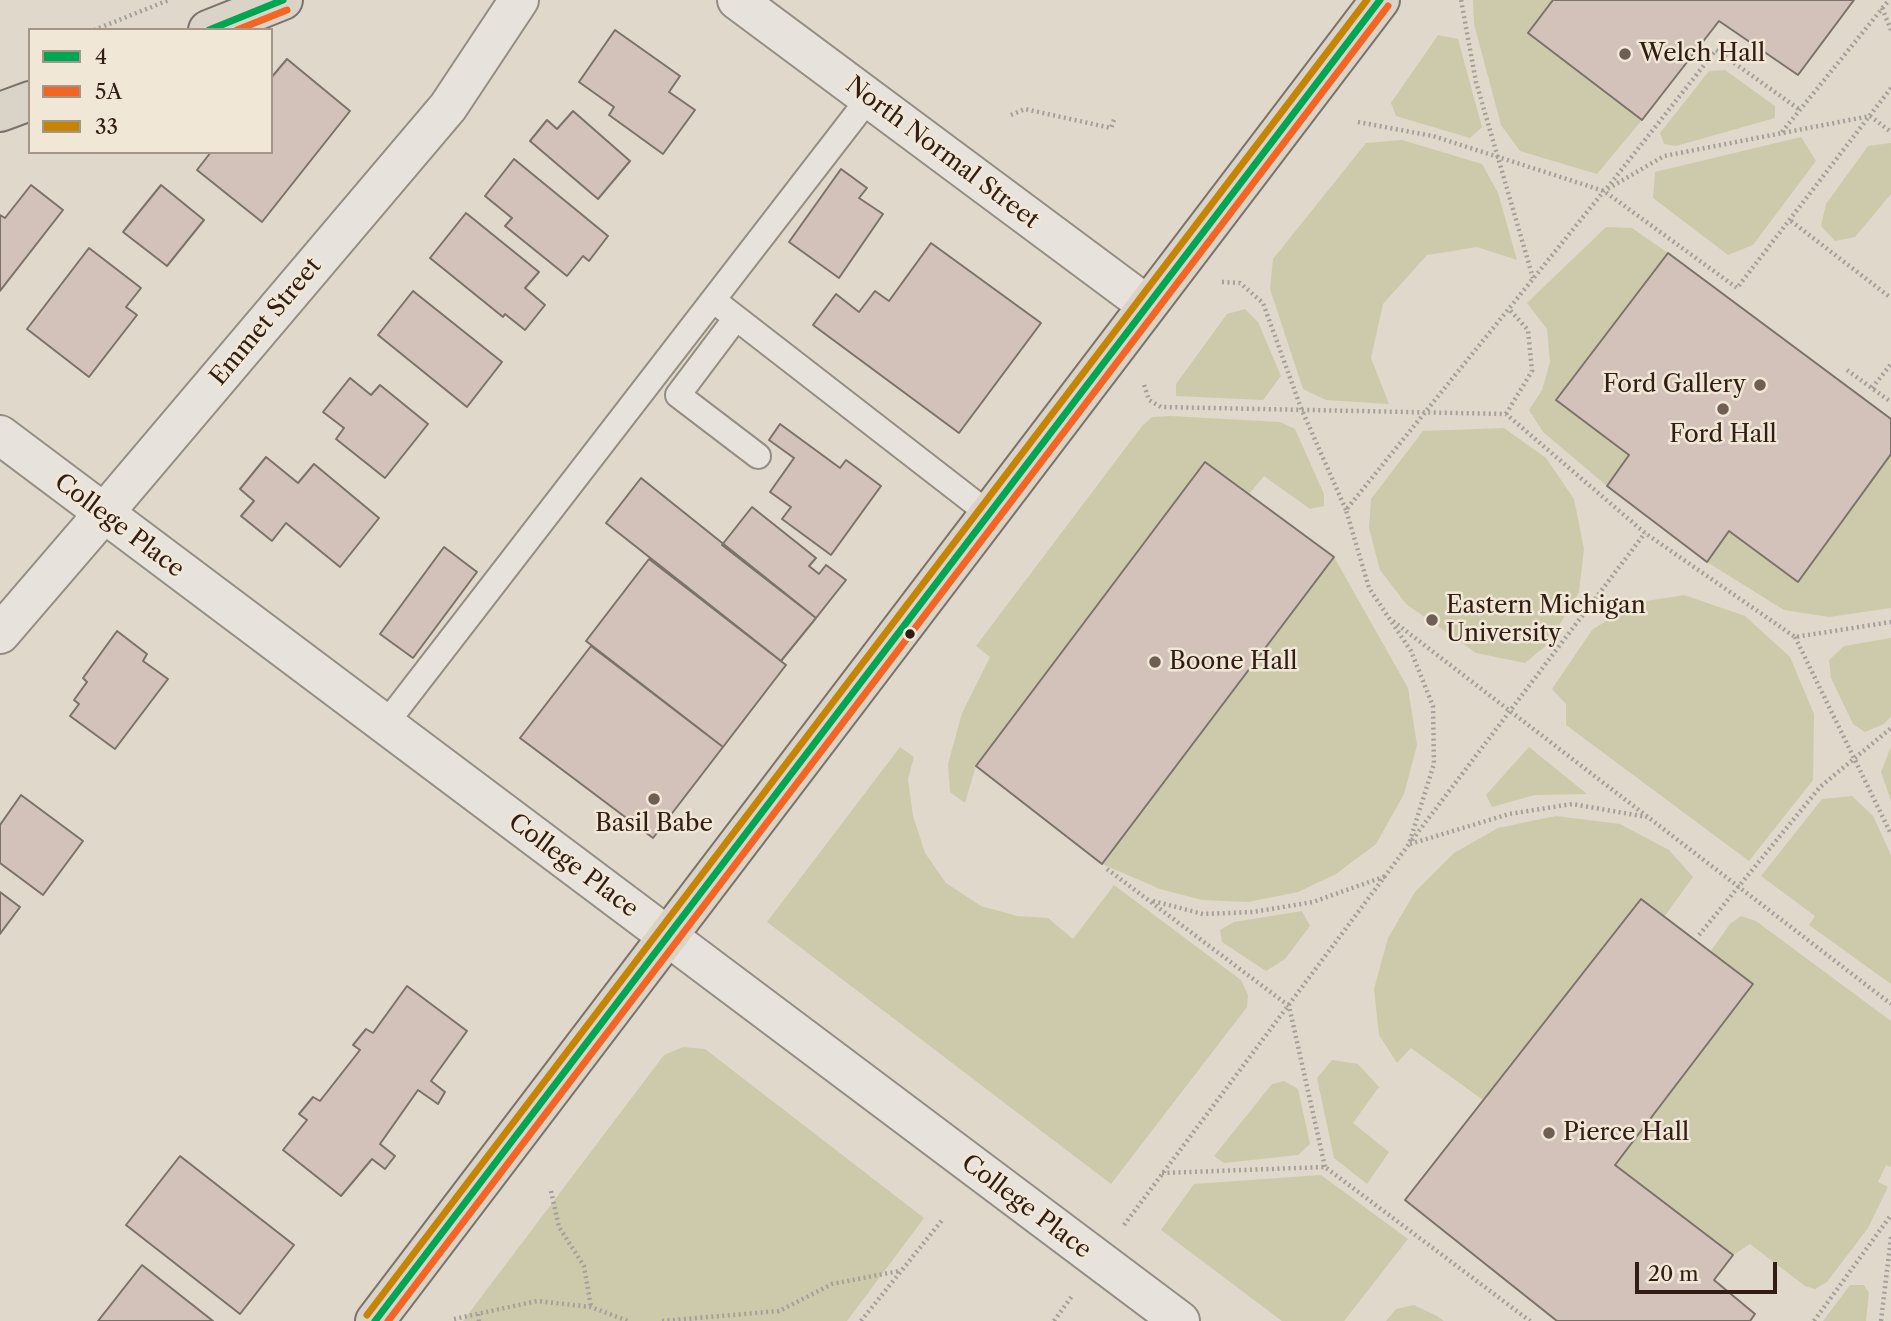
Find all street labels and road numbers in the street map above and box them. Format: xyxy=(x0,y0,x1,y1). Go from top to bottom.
street label: North Normal Street xyxy=(840,71,1044,235)
street label: Emmet Street xyxy=(204,252,328,392)
street label: College Place xyxy=(48,468,190,584)
street label: College Place xyxy=(502,808,644,924)
street label: College Place xyxy=(955,1149,1097,1265)

